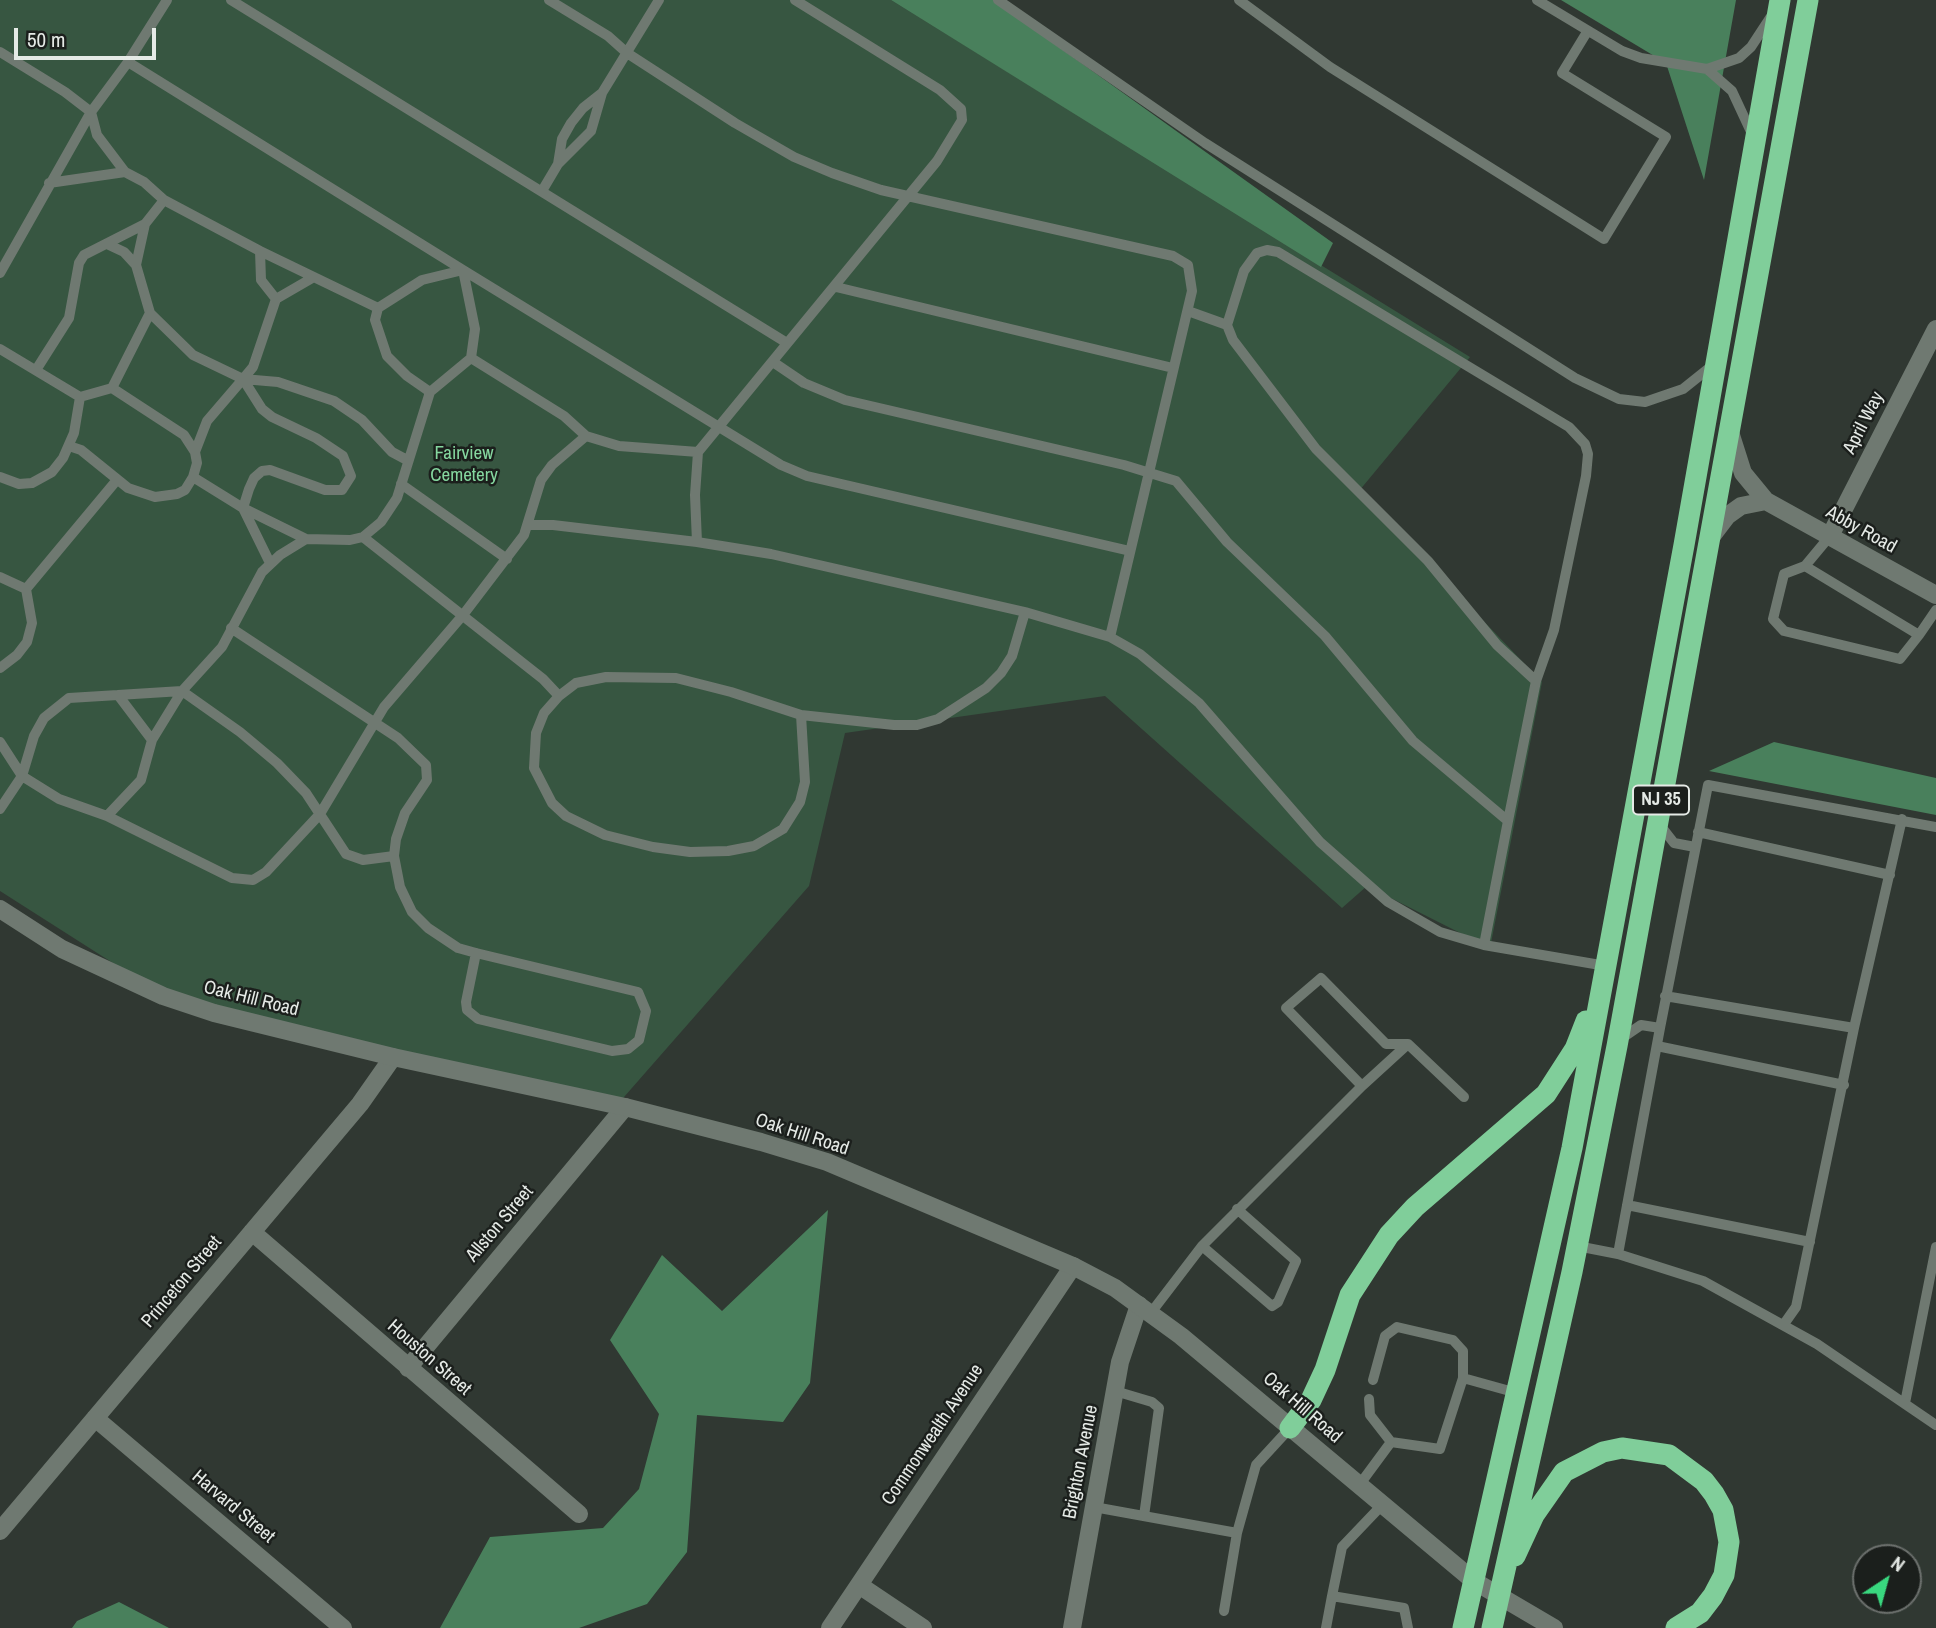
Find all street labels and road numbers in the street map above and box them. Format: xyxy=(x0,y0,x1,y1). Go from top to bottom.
street label: April Way xyxy=(1839,388,1889,458)
street label: Abby Road xyxy=(1822,501,1900,559)
road number: NJ 35 xyxy=(1633,786,1689,814)
street label: Oak Hill Road xyxy=(201,976,301,1022)
street label: Oak Hill Road xyxy=(752,1109,852,1161)
street label: Allston Street xyxy=(461,1181,539,1267)
street label: Princeton Street xyxy=(137,1232,227,1332)
street label: Houston Street xyxy=(382,1315,476,1401)
street label: Commonwealth Avenue xyxy=(877,1360,989,1510)
street label: Oak Hill Road xyxy=(1258,1368,1346,1448)
street label: Brighton Avenue xyxy=(1059,1403,1103,1521)
street label: Harvard Street xyxy=(187,1466,279,1548)

